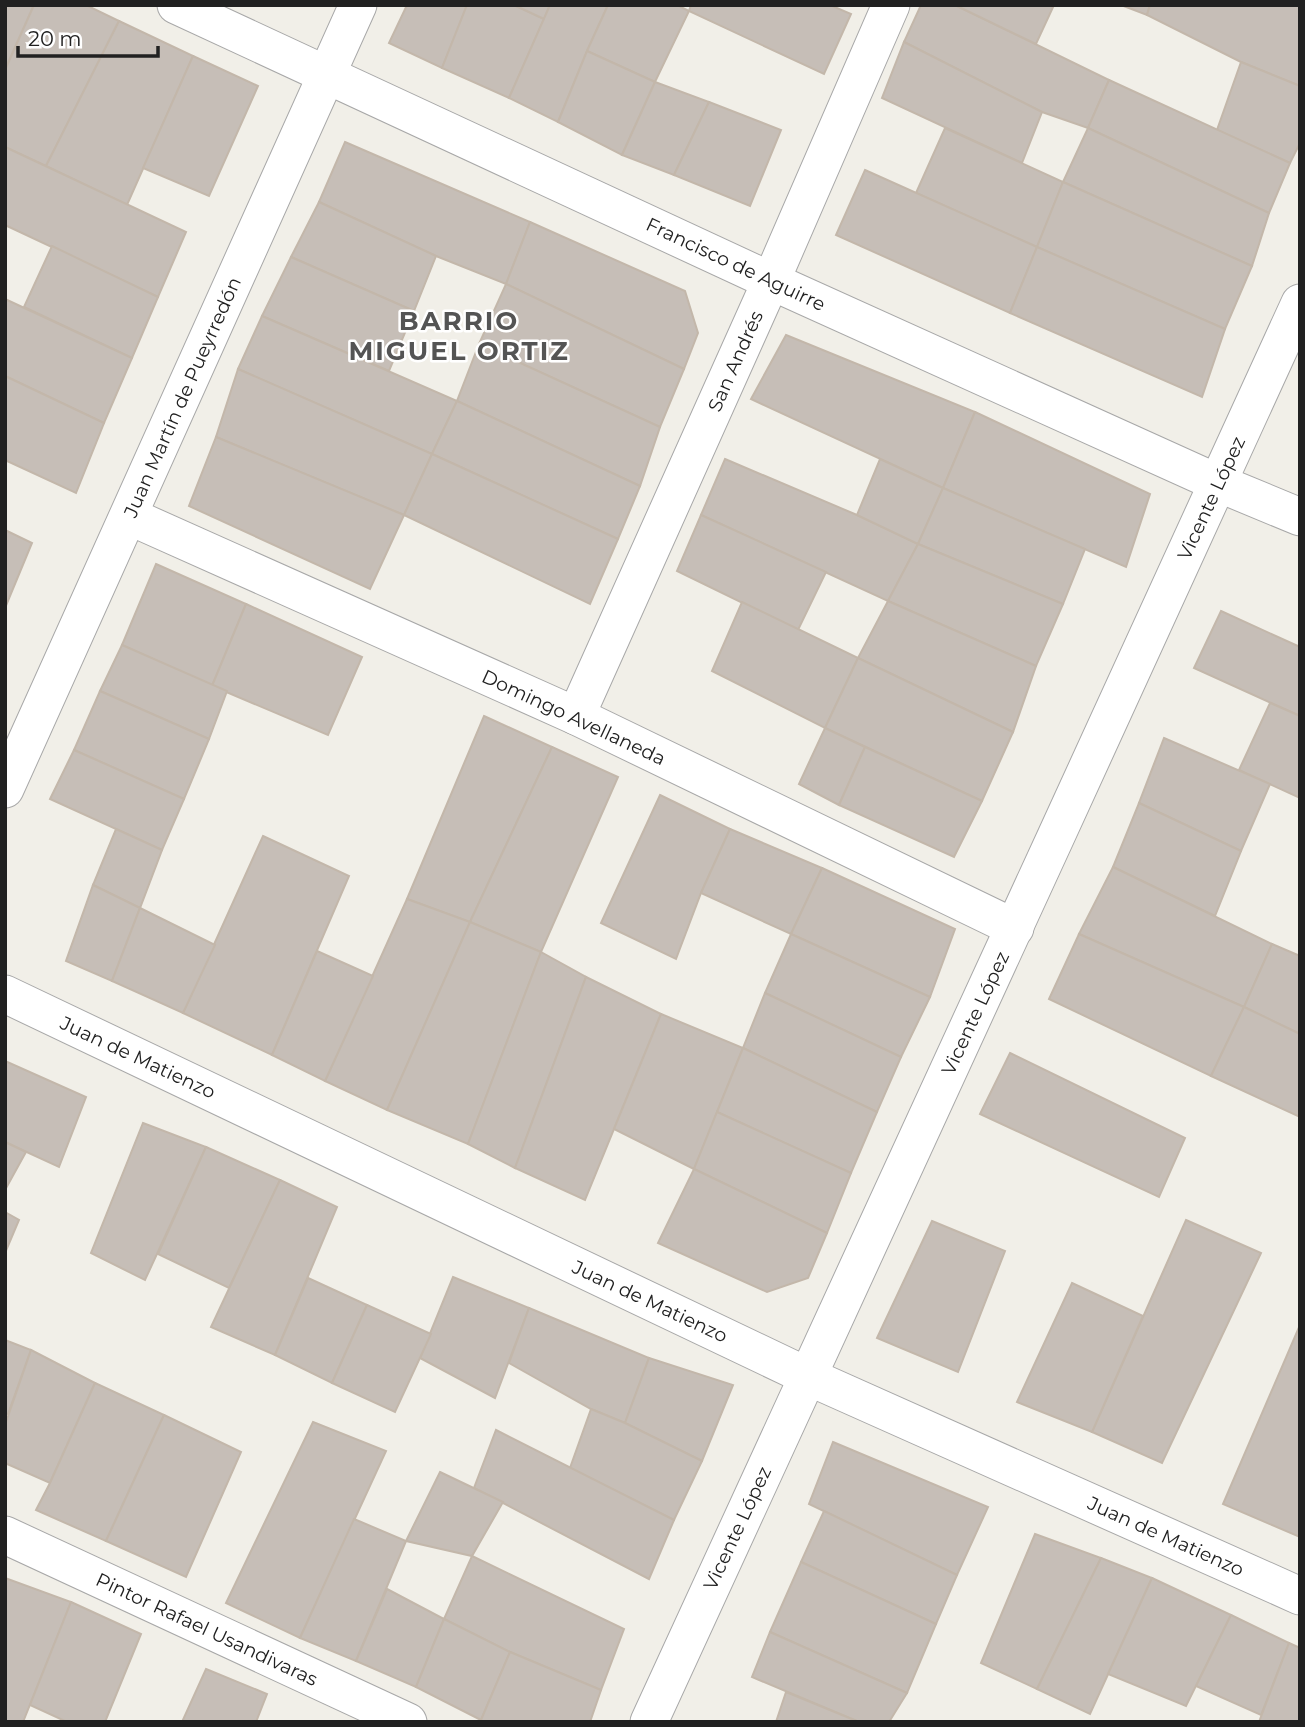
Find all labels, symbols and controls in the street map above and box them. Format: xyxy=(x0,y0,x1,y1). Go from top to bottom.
scale bar xyxy=(18,14,158,58)
text: 20 m xyxy=(28,26,82,51)
street label: Francisco de Aguirre xyxy=(642,213,829,316)
street label: Juan Martín de Pueyrredón xyxy=(119,273,246,522)
district label: BARRIO MIGUEL ORTIZ xyxy=(348,305,570,367)
street label: San Andrés xyxy=(703,307,768,415)
street label: Vicente López xyxy=(1173,433,1250,564)
street label: Domingo Avellaneda xyxy=(478,665,669,770)
street label: Vicente López xyxy=(937,948,1014,1079)
street label: Juan de Matienzo xyxy=(56,1011,219,1104)
street label: Juan de Matienzo xyxy=(568,1255,731,1348)
street label: Vicente López xyxy=(699,1463,776,1594)
street label: Juan de Matienzo xyxy=(1083,1491,1248,1581)
street label: Pintor Rafael Usandivaras xyxy=(92,1568,321,1691)

